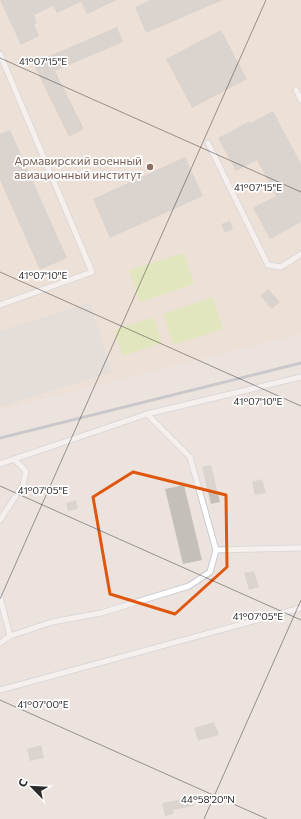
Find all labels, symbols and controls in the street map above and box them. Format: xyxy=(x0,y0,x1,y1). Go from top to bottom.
text: 41°07'15"E xyxy=(19,55,67,67)
place label: Армавирский военный авиационный институт xyxy=(14,153,142,181)
marker: Армавирский военный авиационный институт xyxy=(145,162,155,172)
text: 41°07'15"E xyxy=(234,181,282,193)
text: 41°07'10"E xyxy=(19,269,68,281)
text: 41°07'10"E xyxy=(234,395,283,407)
text: 41°07'05"E xyxy=(18,484,68,496)
text: 41°07'05"E xyxy=(233,610,283,622)
text: 41°07'00"E xyxy=(17,698,69,710)
north arrow xyxy=(12,767,52,807)
text: С xyxy=(15,776,30,789)
text: 44°58'20"N xyxy=(181,793,235,805)

